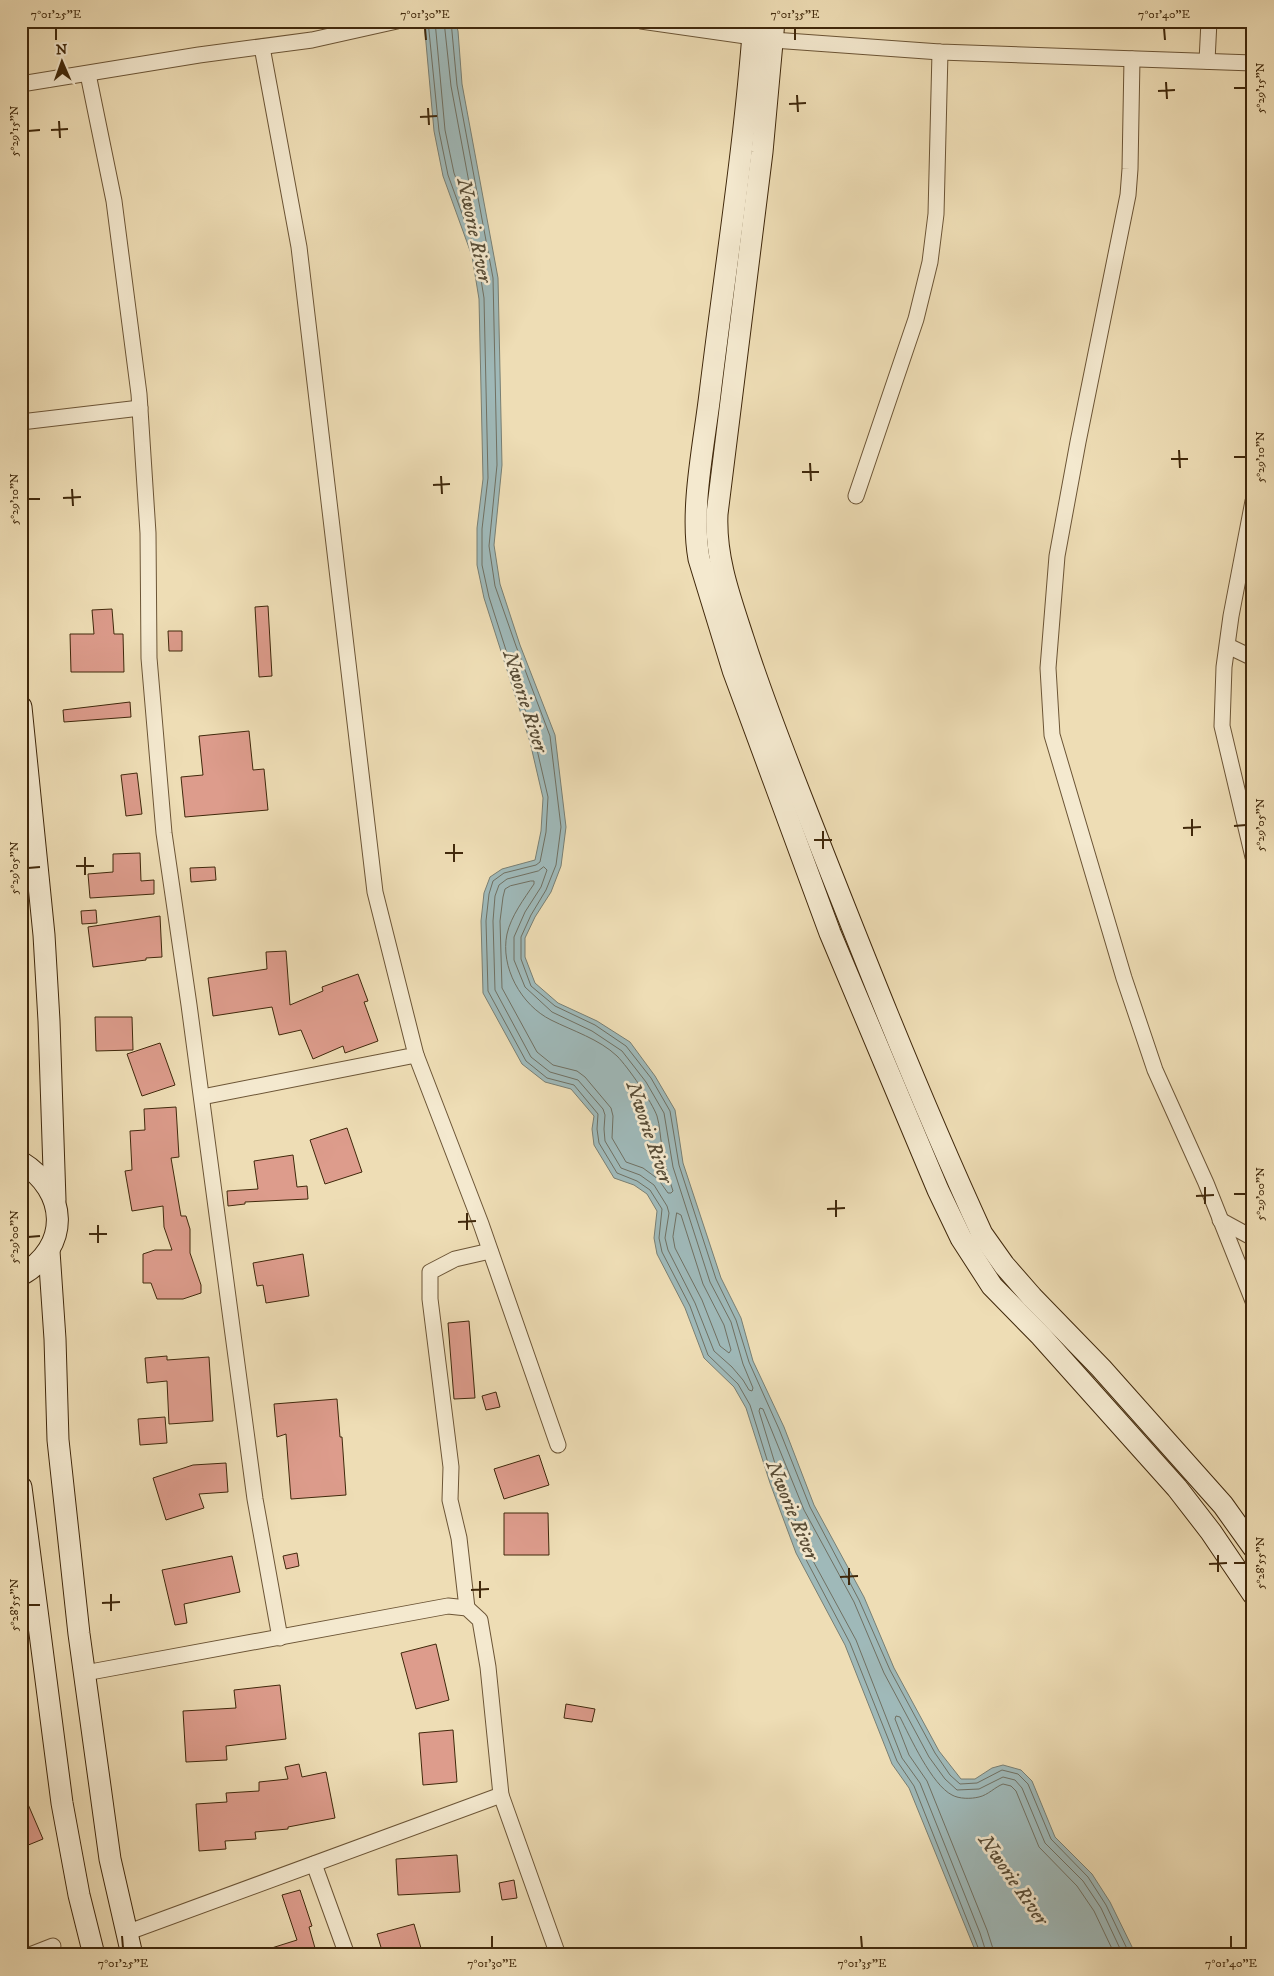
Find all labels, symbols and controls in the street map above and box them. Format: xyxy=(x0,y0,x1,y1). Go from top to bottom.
text: 7°01'25"E xyxy=(31,7,82,22)
text: 7°01'30"E xyxy=(400,7,450,22)
text: 7°01'35"E xyxy=(771,7,820,22)
text: 7°01'40"E xyxy=(1138,7,1190,22)
north arrow xyxy=(38,38,88,88)
text: N xyxy=(56,41,68,59)
text: 5°29'15"N xyxy=(1253,62,1268,113)
text: 5°29'15"N xyxy=(7,105,22,156)
water label: Nworie River xyxy=(450,175,497,286)
text: 5°29'10"N xyxy=(1253,431,1268,483)
text: 5°29'10"N xyxy=(7,473,22,525)
water label: Nworie River xyxy=(496,646,553,757)
text: 5°29'05"N xyxy=(1253,798,1268,852)
text: 5°29'05"N xyxy=(7,841,22,895)
water label: Nworie River xyxy=(619,1078,678,1188)
text: 5°29'00"N xyxy=(1253,1167,1268,1221)
text: 5°29'00"N xyxy=(7,1210,22,1264)
water label: Nworie River xyxy=(759,1456,825,1566)
text: 5°28'55"N xyxy=(1253,1537,1268,1589)
text: 5°28'55"N xyxy=(7,1579,22,1631)
water label: Nworie River xyxy=(972,1829,1054,1932)
text: 7°01'25"E xyxy=(98,1956,149,1971)
text: 7°01'30"E xyxy=(467,1956,517,1971)
text: 7°01'35"E xyxy=(838,1956,887,1971)
text: 7°01'40"E xyxy=(1205,1956,1257,1971)

